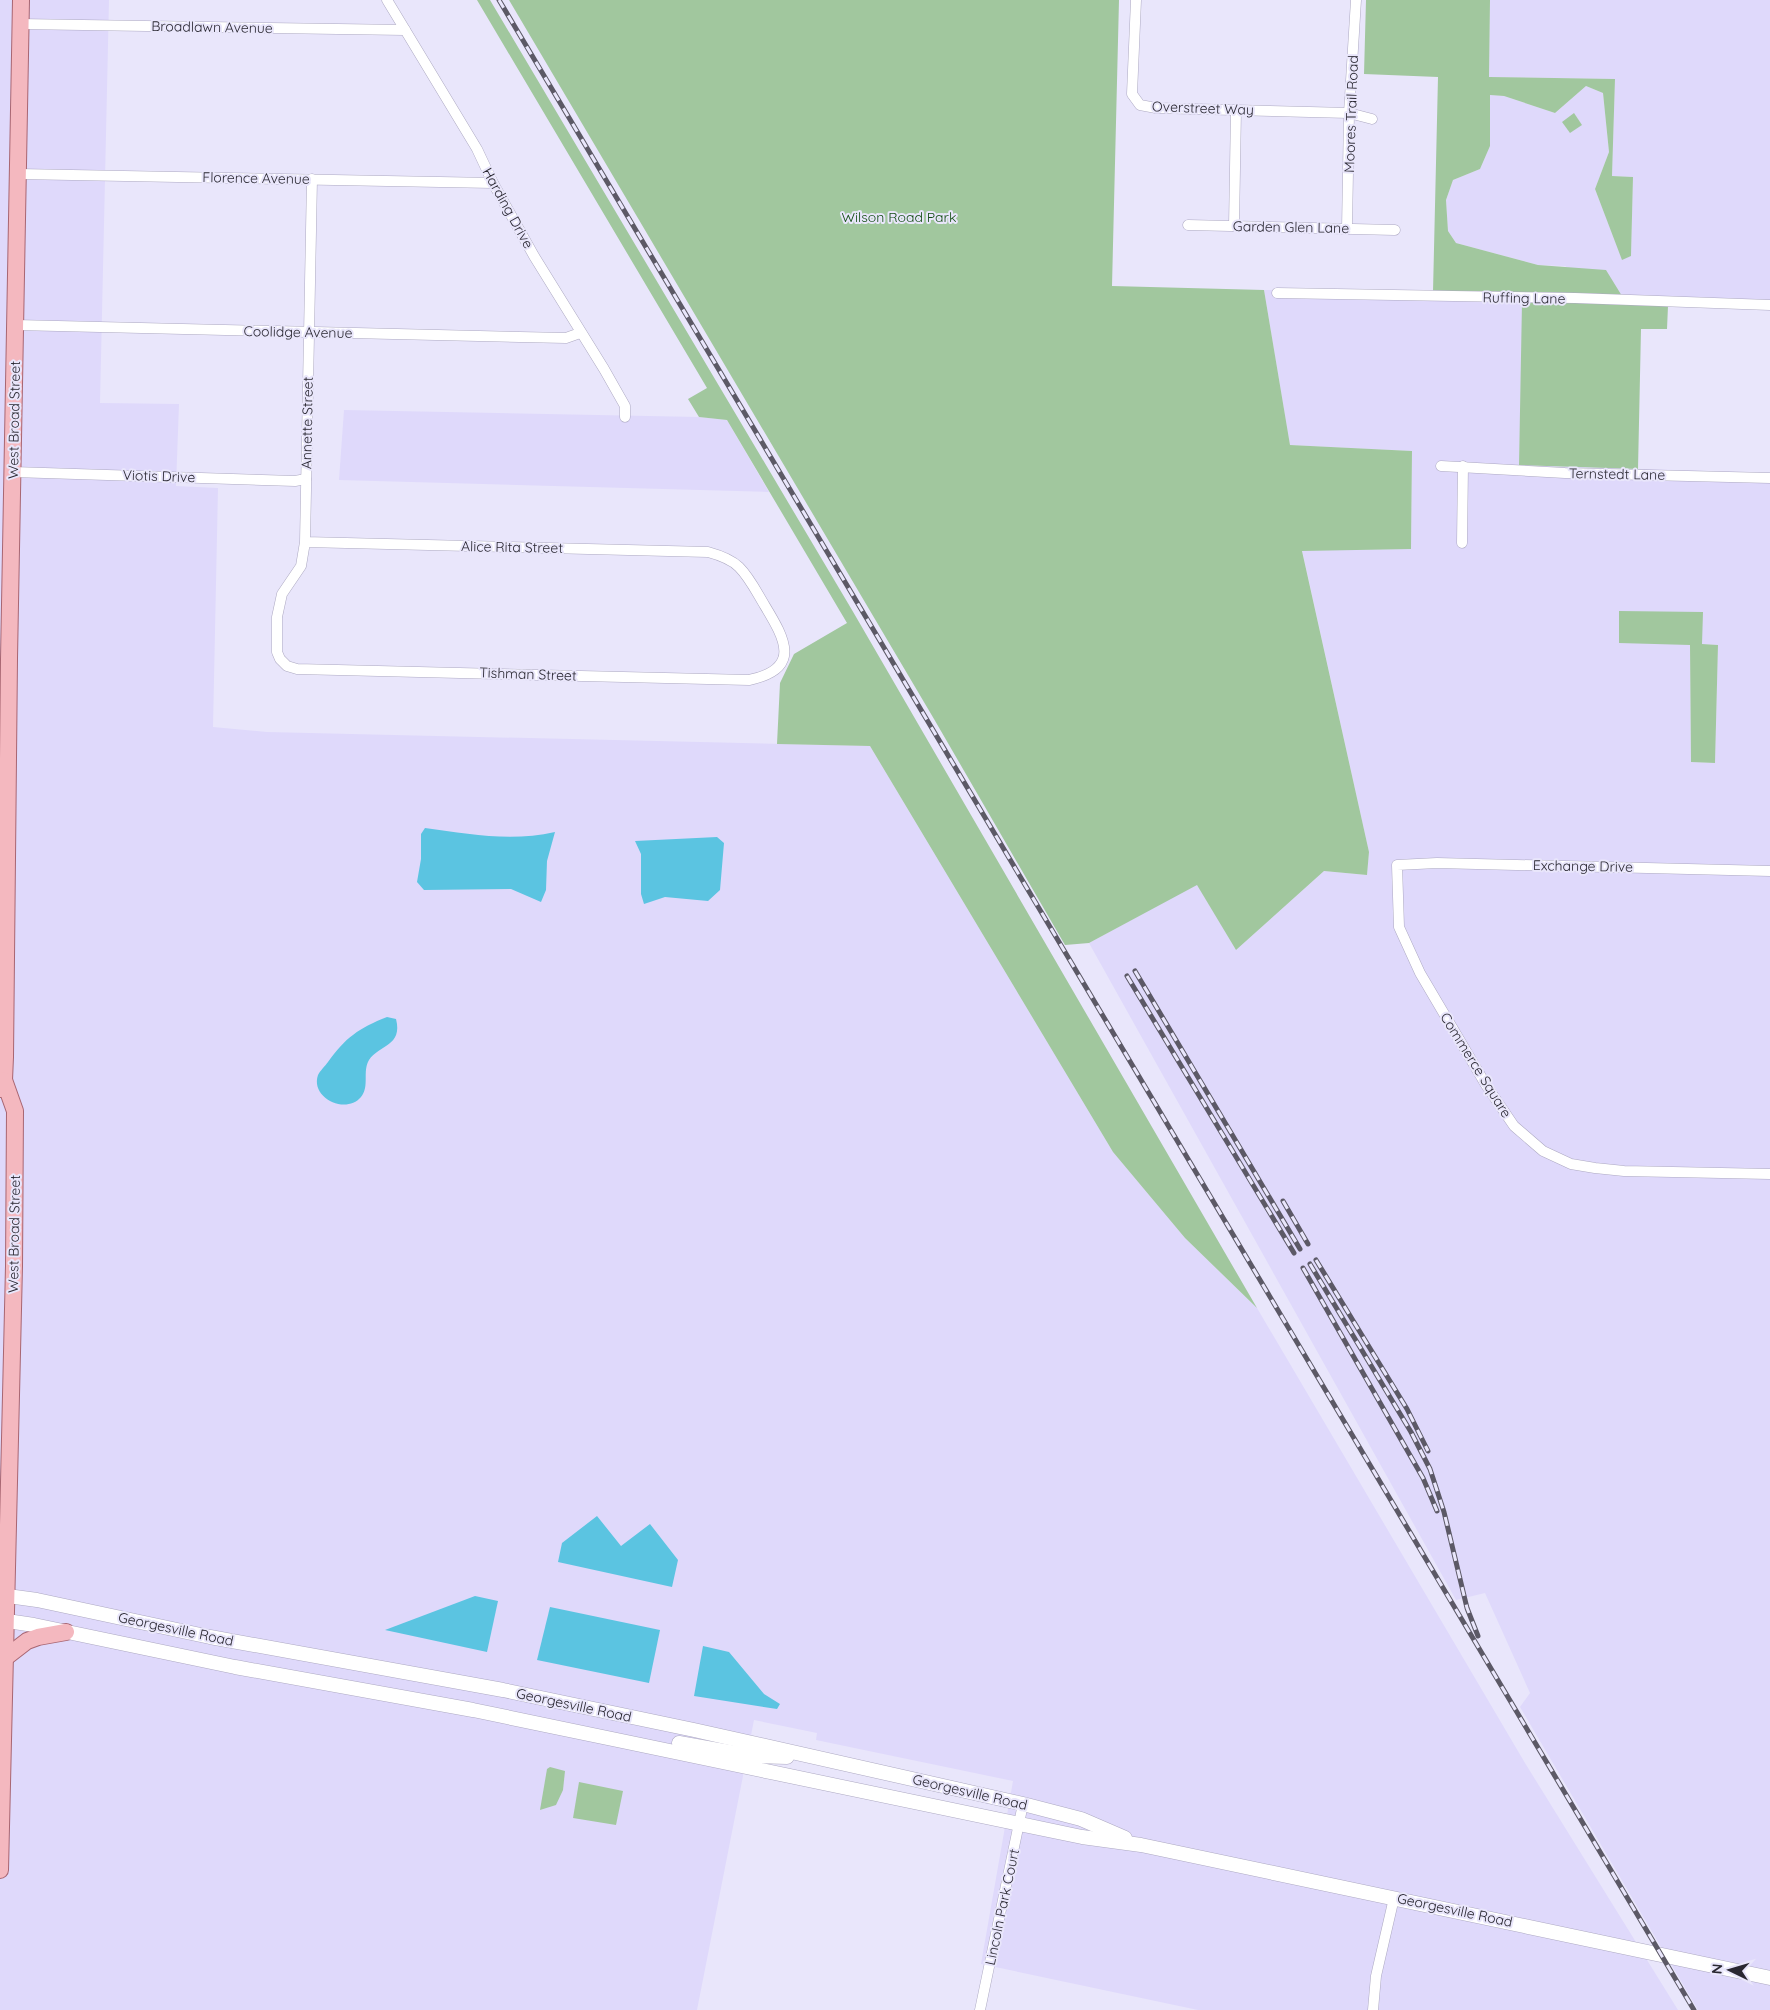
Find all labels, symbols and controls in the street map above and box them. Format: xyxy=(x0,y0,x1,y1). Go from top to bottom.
street label: Broadlawn Avenue xyxy=(151,17,273,37)
street label: Moores Trail Road xyxy=(1340,55,1362,173)
street label: Overstreet Way xyxy=(1152,97,1254,119)
street label: Harding Drive xyxy=(478,165,538,252)
street label: Florence Avenue xyxy=(202,168,310,188)
park label: Wilson Road Park xyxy=(842,208,956,226)
street label: Garden Glen Lane xyxy=(1233,217,1349,237)
street label: Ruffing Lane xyxy=(1482,288,1566,308)
street label: Coolidge Avenue xyxy=(243,322,353,342)
street label: West Broad Street xyxy=(4,361,24,479)
street label: Annette Street xyxy=(297,376,317,469)
street label: Ternstedt Lane xyxy=(1569,464,1665,484)
street label: Viotis Drive xyxy=(122,466,196,486)
street label: Alice Rita Street xyxy=(461,537,563,557)
street label: Tishman Street xyxy=(479,663,577,685)
street label: Exchange Drive xyxy=(1533,856,1633,876)
street label: Commerce Square xyxy=(1436,1009,1516,1121)
street label: West Broad Street xyxy=(4,1175,24,1293)
street label: Georgesville Road xyxy=(117,1608,235,1650)
street label: Georgesville Road xyxy=(515,1684,633,1726)
street label: Georgesville Road xyxy=(911,1770,1029,1814)
street label: Lincoln Park Court xyxy=(981,1847,1023,1967)
street label: Georgesville Road xyxy=(1396,1889,1514,1931)
north arrow xyxy=(1705,1945,1755,1995)
text: N xyxy=(1708,1963,1726,1975)

